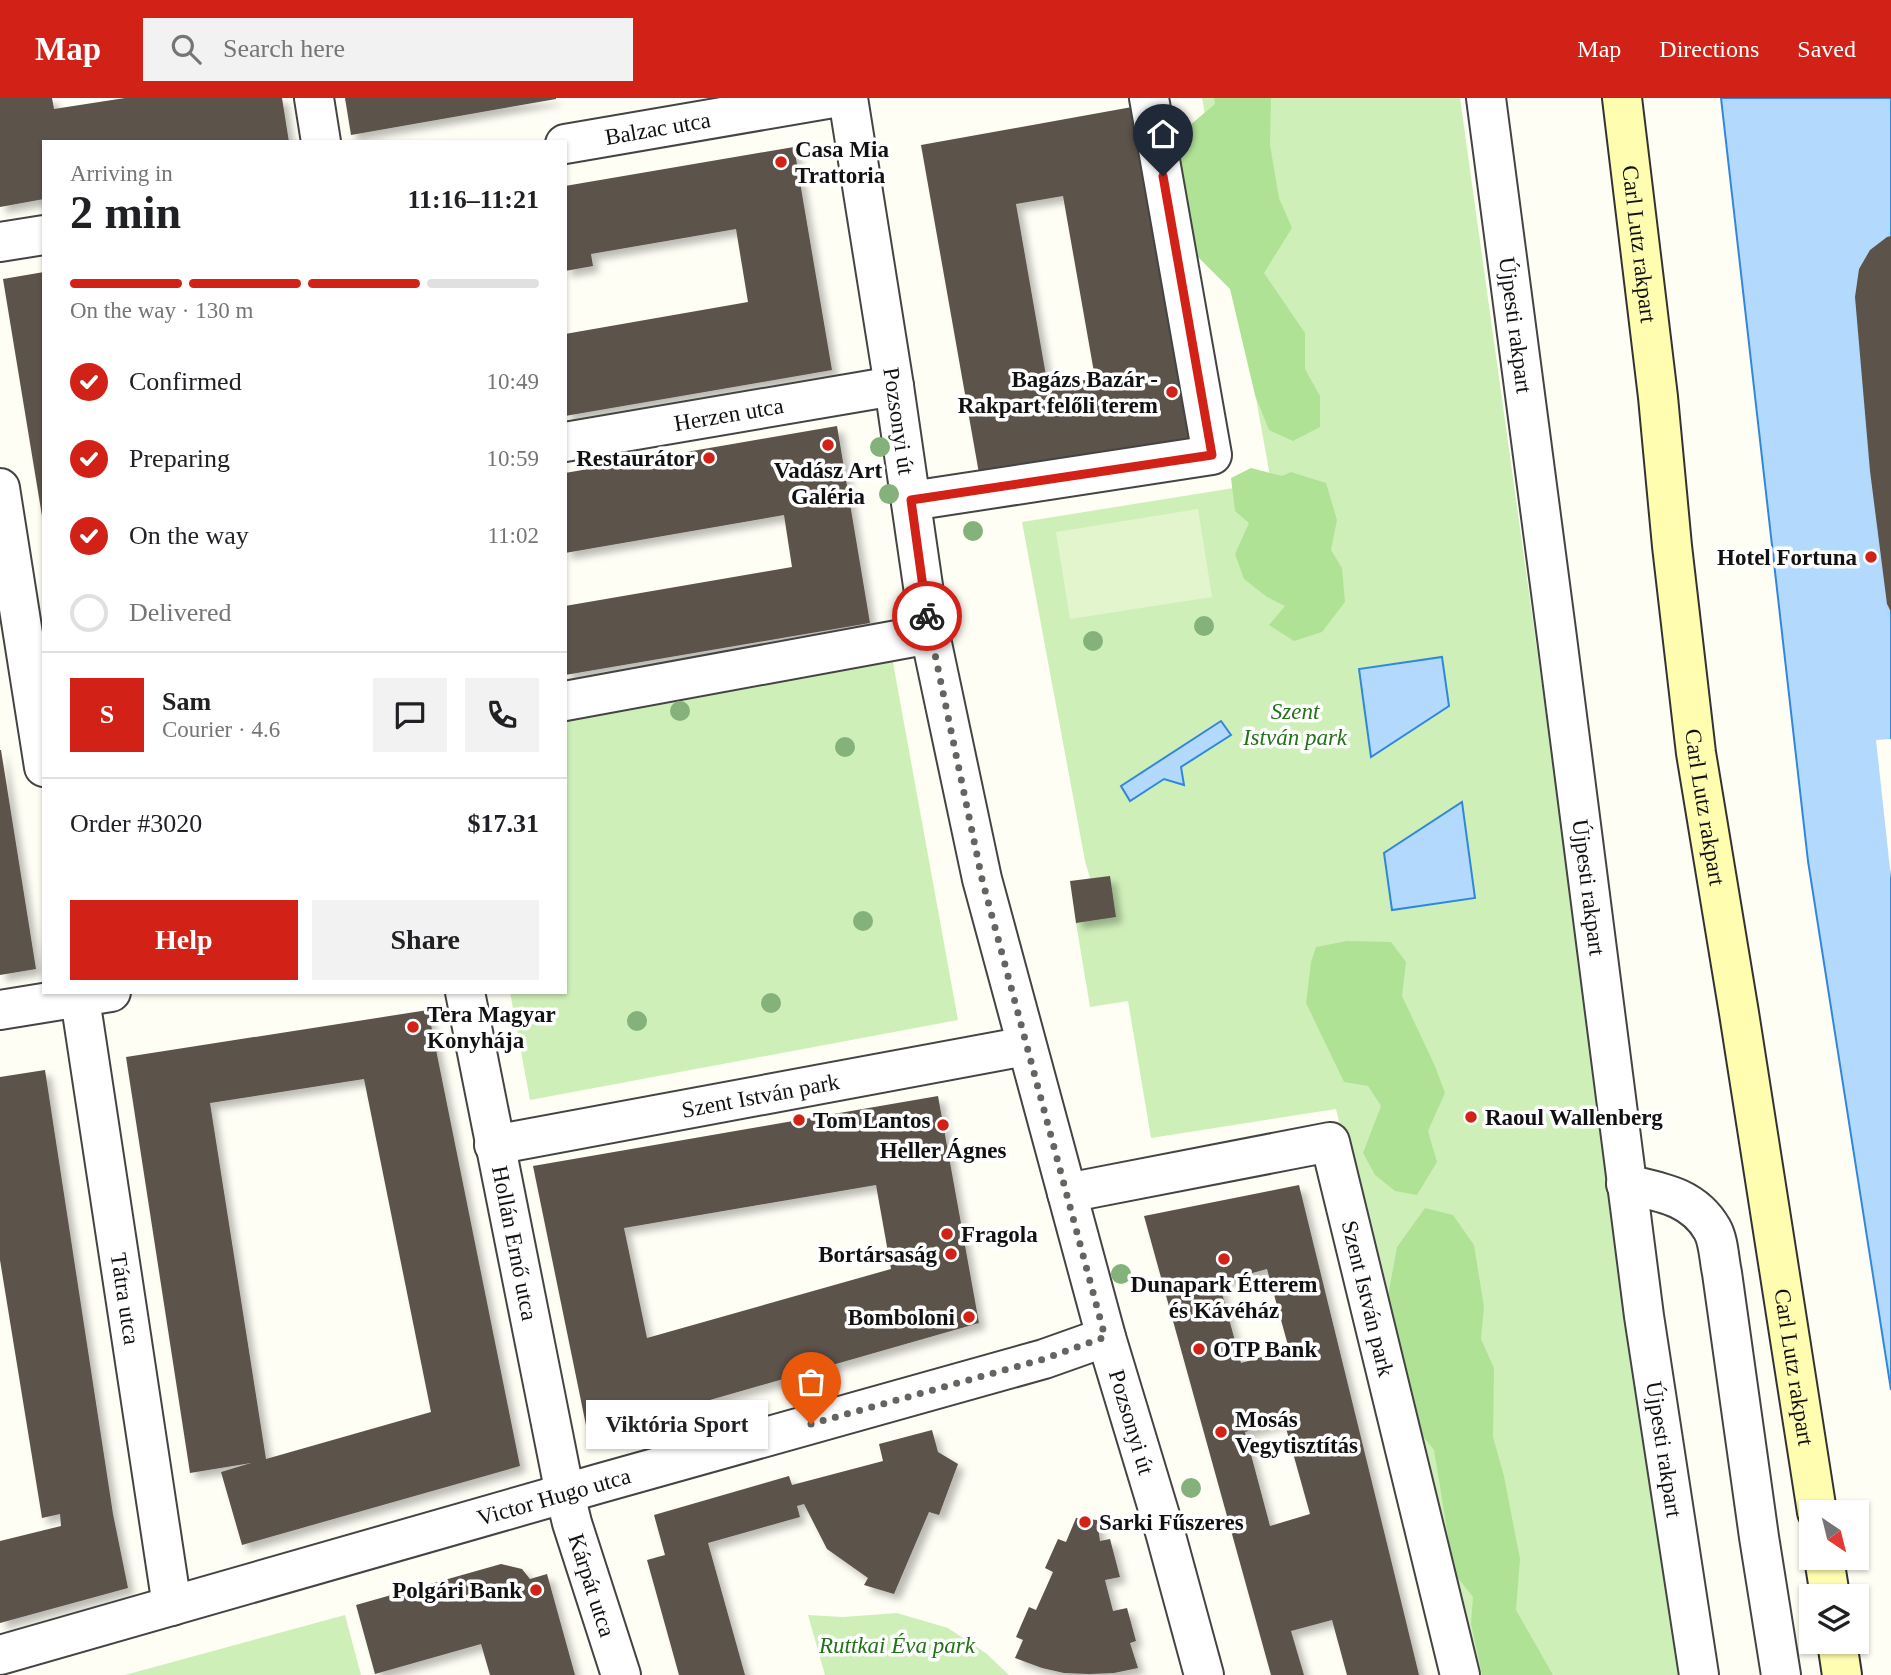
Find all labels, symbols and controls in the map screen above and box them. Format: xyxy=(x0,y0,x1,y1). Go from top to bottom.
search box xyxy=(143,18,633,81)
icon: search xyxy=(167,30,205,68)
text: Map xyxy=(35,31,101,67)
text: Search here xyxy=(223,34,345,63)
text: Map xyxy=(1577,36,1621,62)
text: Directions xyxy=(1659,36,1759,62)
text: Saved xyxy=(1797,36,1856,62)
pin xyxy=(1133,104,1193,176)
street label: Balzac utca xyxy=(603,107,712,149)
icon: home xyxy=(1144,115,1182,153)
place label: Casa Mia Trattoria xyxy=(795,137,889,188)
marker: Casa Mia Trattoria xyxy=(773,154,789,170)
text: Arriving in xyxy=(70,161,173,186)
street label: Carl Lutz rakpart xyxy=(1618,164,1662,325)
text: 11:16–11:21 xyxy=(408,185,539,214)
text: 2 min xyxy=(70,187,181,238)
street label: Újpesti rakpart xyxy=(1495,255,1537,395)
text: On the way · 130 m xyxy=(70,298,253,323)
icon: check xyxy=(70,363,108,401)
street label: Pozsonyi út xyxy=(879,366,919,477)
text: Confirmed xyxy=(129,367,242,396)
place label: Bagázs Bazár - Rakpart felőli terem xyxy=(958,367,1158,418)
text: 10:49 xyxy=(487,369,539,394)
marker: Bagázs Bazár - Rakpart felőli terem xyxy=(1164,384,1180,400)
street label: Herzen utca xyxy=(672,393,785,436)
marker: Vadász Art Galéria xyxy=(820,437,836,453)
icon: check xyxy=(70,440,108,478)
text: Preparing xyxy=(129,444,230,473)
text: 10:59 xyxy=(487,446,539,471)
place label: Restaurátor xyxy=(576,446,695,471)
marker: Restaurátor xyxy=(701,450,717,466)
place label: Vadász Art Galéria xyxy=(774,458,883,509)
icon: check xyxy=(70,517,108,555)
text: On the way xyxy=(129,521,249,550)
text: 11:02 xyxy=(487,523,539,548)
place label: Hotel Fortuna xyxy=(1717,545,1857,570)
marker: Hotel Fortuna xyxy=(1863,549,1879,565)
courier xyxy=(892,581,962,651)
icon: bike xyxy=(908,597,946,635)
text: Delivered xyxy=(129,598,232,627)
button: chat xyxy=(373,678,447,752)
button: phone xyxy=(465,678,539,752)
text: Sam xyxy=(162,687,211,716)
park label: Szent István park xyxy=(1242,699,1348,750)
text: S xyxy=(100,700,114,729)
text: Courier · 4.6 xyxy=(162,717,280,742)
street label: Carl Lutz rakpart xyxy=(1681,727,1730,888)
text: Order #3020 xyxy=(70,809,202,838)
text: $17.31 xyxy=(468,809,539,838)
street label: Újpesti rakpart xyxy=(1568,817,1610,958)
button: Help xyxy=(70,900,298,980)
button: Share xyxy=(312,900,539,980)
place label: Tera Magyar Konyhája xyxy=(427,1002,556,1053)
marker: Tera Magyar Konyhája xyxy=(405,1019,421,1035)
street label: Szent István park xyxy=(680,1068,842,1122)
place label: Raoul Wallenberg xyxy=(1485,1105,1663,1130)
place label: Tom Lantos xyxy=(813,1108,930,1133)
marker: Raoul Wallenberg xyxy=(1463,1109,1479,1125)
marker: Tom Lantos xyxy=(791,1112,807,1128)
marker: Heller Ágnes xyxy=(935,1117,951,1133)
place label: Heller Ágnes xyxy=(880,1138,1006,1163)
street label: Hollán Ernő utca xyxy=(487,1164,543,1323)
street label: Szent István park xyxy=(1337,1218,1399,1380)
place label: Fragola xyxy=(961,1222,1038,1247)
marker: Fragola xyxy=(939,1226,955,1242)
place label: Bortársaság xyxy=(818,1242,937,1267)
marker: Bortársaság xyxy=(943,1246,959,1262)
street label: Tátra utca xyxy=(106,1251,145,1346)
marker: Dunapark Étterem és Kávéház xyxy=(1216,1251,1232,1267)
place label: Dunapark Étterem és Kávéház xyxy=(1131,1272,1317,1323)
street label: Carl Lutz rakpart xyxy=(1770,1287,1819,1448)
place label: Bomboloni xyxy=(848,1305,956,1330)
marker: Bomboloni xyxy=(961,1309,977,1325)
place label: OTP Bank xyxy=(1213,1337,1317,1362)
marker: OTP Bank xyxy=(1191,1341,1207,1357)
pin xyxy=(781,1352,841,1424)
icon: bag xyxy=(792,1363,830,1401)
street label: Pozsonyi út xyxy=(1104,1367,1159,1478)
street label: Újpesti rakpart xyxy=(1642,1379,1687,1520)
callout: Viktória Sport xyxy=(587,1400,769,1448)
place label: Mosás Vegytisztítás xyxy=(1235,1407,1358,1458)
text: Viktória Sport xyxy=(606,1412,748,1437)
marker: Mosás Vegytisztítás xyxy=(1213,1424,1229,1440)
street label: Victor Hugo utca xyxy=(474,1463,633,1530)
north arrow xyxy=(1799,1500,1869,1570)
map controls xyxy=(1799,1500,1869,1654)
place label: Sarki Fűszeres xyxy=(1099,1510,1244,1535)
marker: Sarki Fűszeres xyxy=(1077,1514,1093,1530)
street label: Kárpát utca xyxy=(564,1531,620,1640)
place label: Polgári Bank xyxy=(392,1578,522,1603)
marker: Polgári Bank xyxy=(528,1582,544,1598)
button: layers xyxy=(1799,1584,1869,1654)
park label: Ruttkai Éva park xyxy=(818,1633,976,1658)

